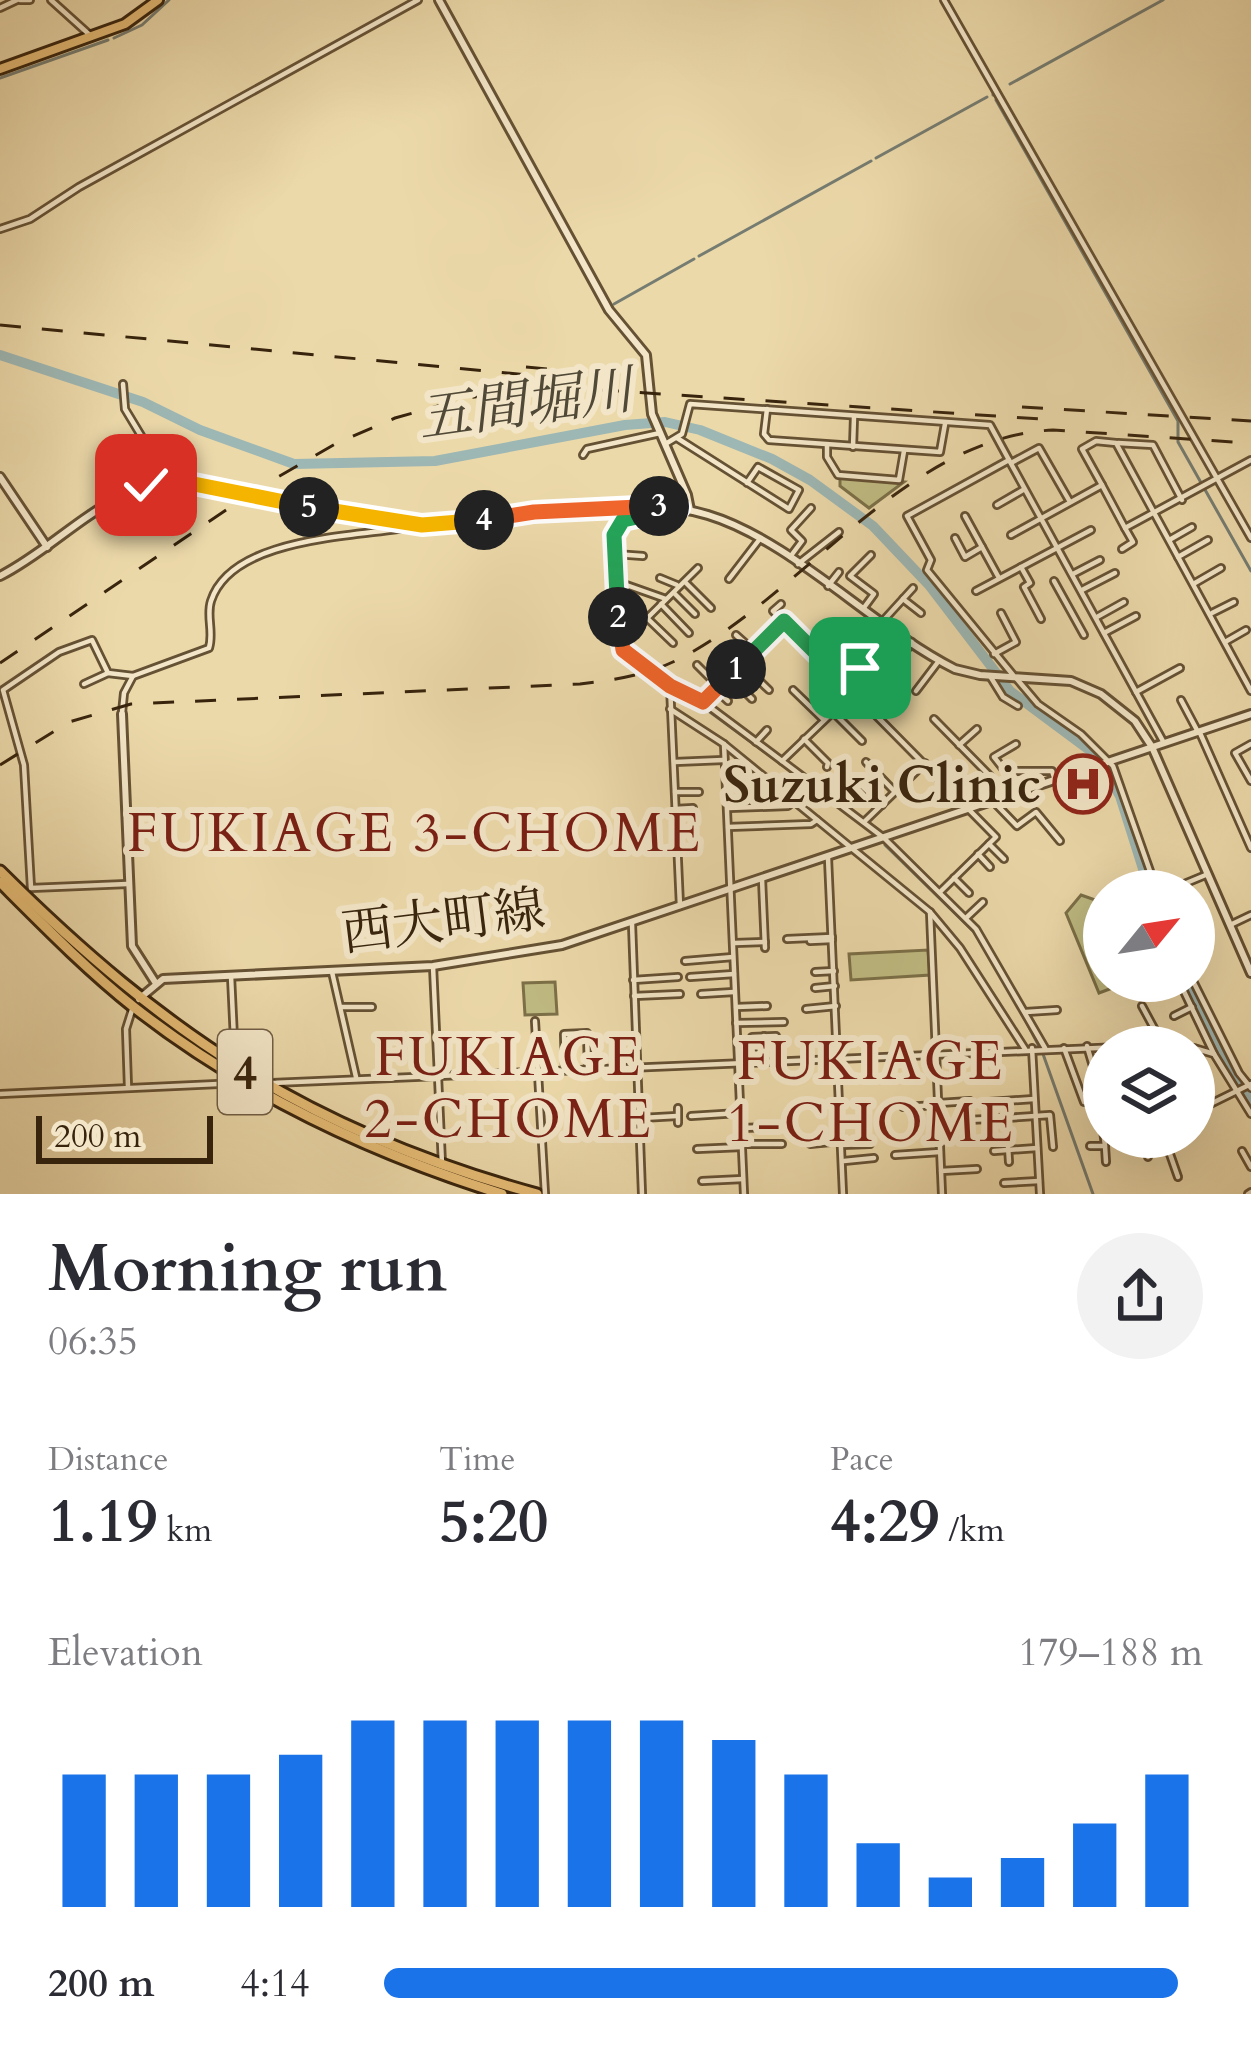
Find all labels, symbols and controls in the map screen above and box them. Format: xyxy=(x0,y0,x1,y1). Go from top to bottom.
water label: 五間堀川 xyxy=(413,354,642,457)
pin xyxy=(95,434,197,536)
icon: check xyxy=(113,452,179,518)
pin: 3 xyxy=(629,476,689,536)
pin: 5 xyxy=(279,477,339,537)
text: 3 xyxy=(651,483,667,528)
text: 5 xyxy=(301,484,317,529)
pin: 4 xyxy=(454,490,514,550)
text: 4 xyxy=(476,497,492,542)
pin: 2 xyxy=(588,587,648,647)
text: 2 xyxy=(610,594,626,639)
pin xyxy=(809,617,911,719)
icon: arrive xyxy=(827,635,893,701)
pin: 1 xyxy=(706,639,766,699)
text: 1 xyxy=(728,646,744,691)
place label: Suzuki Clinic xyxy=(723,751,1041,821)
hospital icon: Suzuki Clinic xyxy=(1052,753,1114,815)
district label: FUKIAGE 3-CHOME xyxy=(127,798,703,871)
north arrow xyxy=(1083,870,1215,1002)
map controls xyxy=(1083,870,1215,1158)
street label: 西大町線 xyxy=(338,875,549,969)
district label: FUKIAGE 2-CHOME xyxy=(364,1022,654,1157)
district label: FUKIAGE 1-CHOME xyxy=(726,1026,1016,1161)
button: layers xyxy=(1083,1026,1215,1158)
road number: 4 xyxy=(218,1030,272,1114)
scale bar xyxy=(36,1110,213,1163)
text: 200 m xyxy=(54,1114,141,1159)
text: Morning run xyxy=(48,1225,447,1314)
button: share xyxy=(1077,1233,1203,1359)
text: 06:35 xyxy=(48,1315,138,1368)
text: Distance xyxy=(48,1437,169,1482)
text: Time xyxy=(439,1437,515,1482)
text: Pace xyxy=(830,1437,894,1482)
text: 1.19 xyxy=(48,1482,158,1563)
text: 5:20 xyxy=(439,1482,549,1563)
text: 4:29 xyxy=(830,1482,940,1563)
text: km xyxy=(158,1508,212,1553)
text: /km xyxy=(940,1508,1005,1553)
text: Elevation xyxy=(48,1626,203,1679)
text: 179–188 m xyxy=(1018,1626,1203,1679)
text: 200 m xyxy=(48,1957,154,2010)
text: 4:14 xyxy=(240,1957,310,2010)

